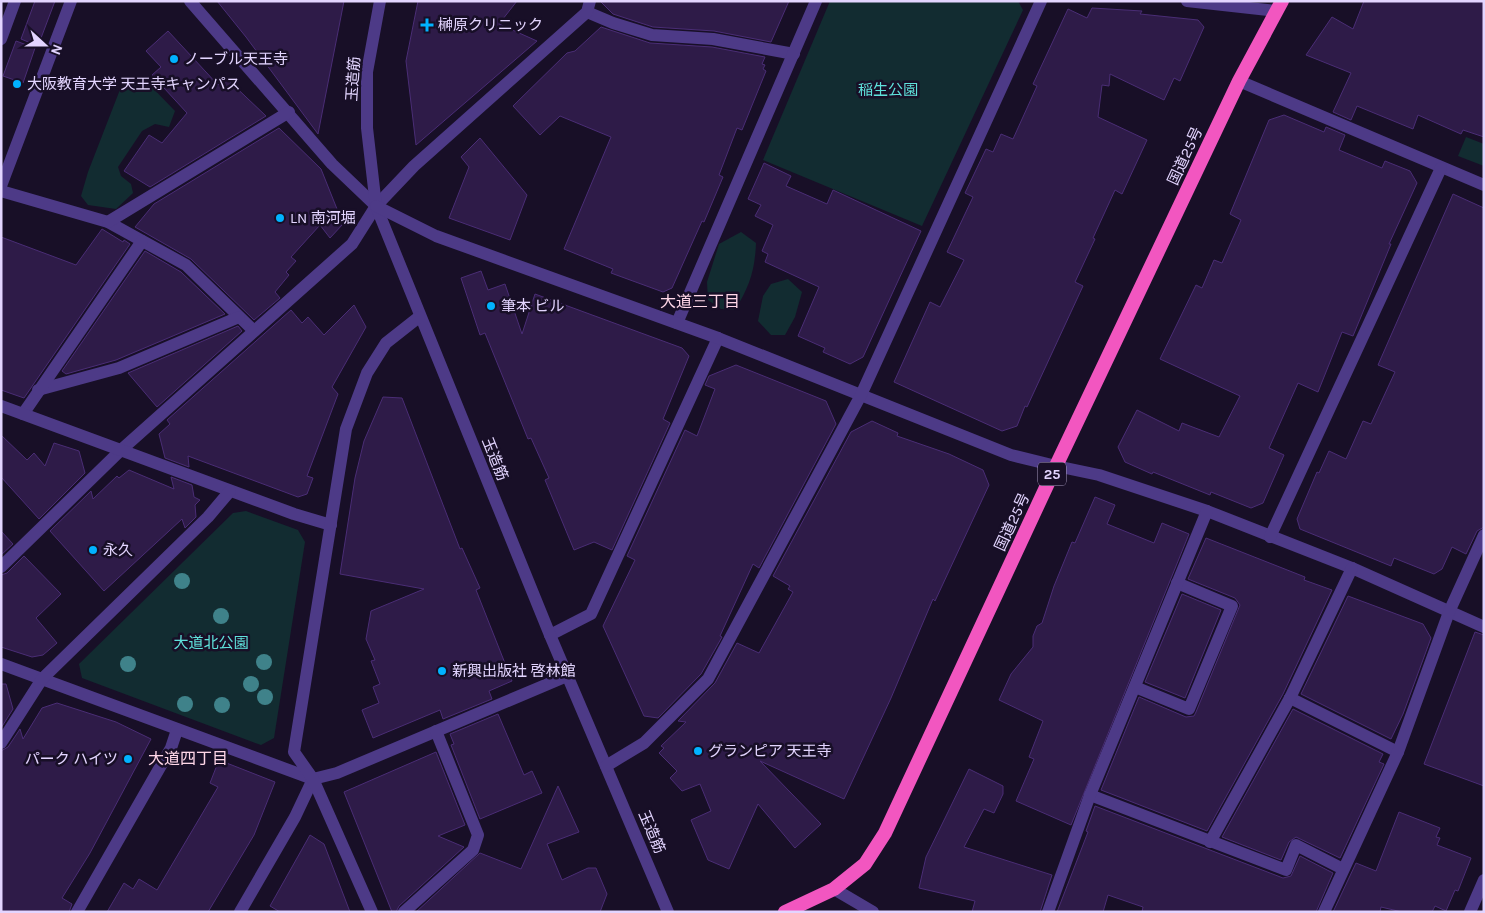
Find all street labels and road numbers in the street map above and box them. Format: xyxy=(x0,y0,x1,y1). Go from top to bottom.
street label: 玉造筋 xyxy=(342,56,364,102)
street label: 国道25号 xyxy=(1164,124,1206,188)
street label: 玉造筋 xyxy=(478,435,512,483)
road number: 25 xyxy=(1038,462,1066,486)
street label: 国道25号 xyxy=(991,490,1033,554)
street label: 玉造筋 xyxy=(635,808,669,856)

